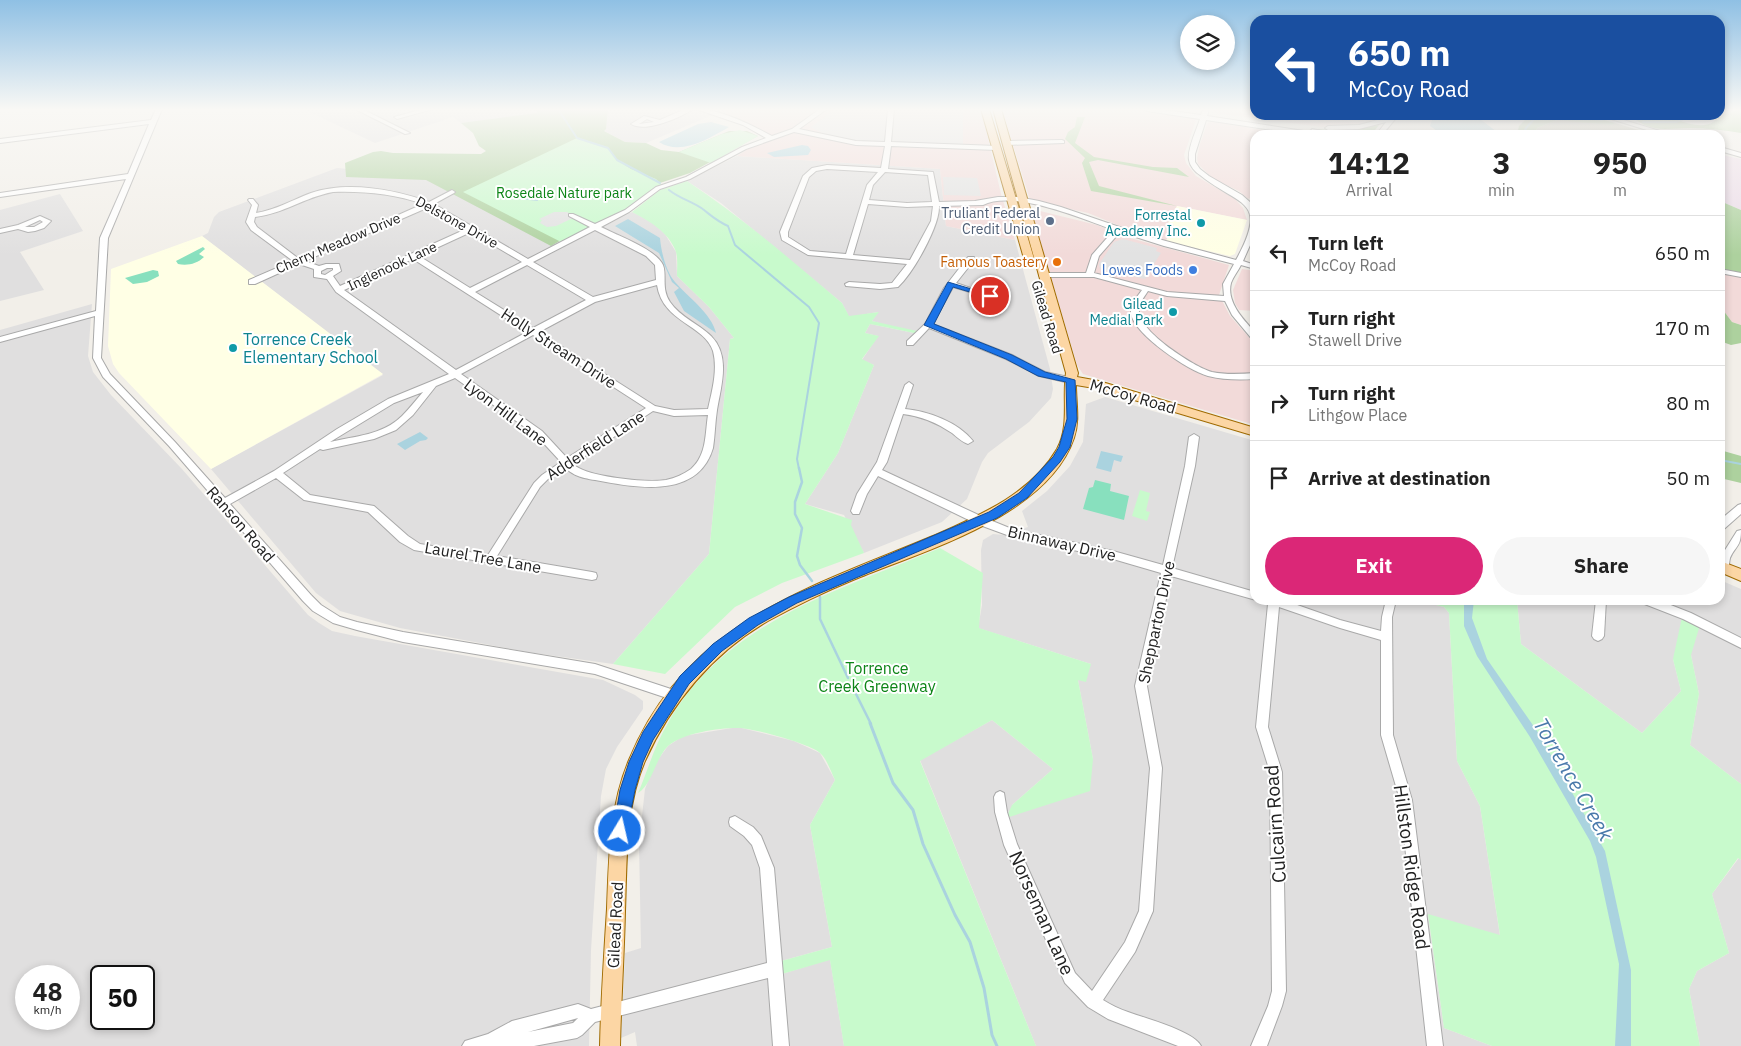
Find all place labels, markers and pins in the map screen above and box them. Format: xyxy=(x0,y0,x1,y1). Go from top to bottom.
place label: Truliant Federal Credit Union xyxy=(941,204,1040,238)
place label: Forrestal Academy Inc. xyxy=(1105,206,1191,240)
marker: Truliant Federal Credit Union xyxy=(1044,215,1056,227)
marker: Forrestal Academy Inc. xyxy=(1195,217,1207,229)
place label: Famous Toastery xyxy=(940,253,1047,271)
marker: Famous Toastery xyxy=(1051,256,1063,268)
place label: Lowes Foods xyxy=(1102,261,1183,279)
marker: Lowes Foods xyxy=(1187,264,1199,276)
pin xyxy=(969,275,1011,317)
place label: Gilead Medial Park xyxy=(1089,295,1164,329)
marker: Gilead Medial Park xyxy=(1167,306,1179,318)
place label: Torrence Creek Elementary School xyxy=(243,329,378,367)
marker: Torrence Creek Elementary School xyxy=(227,342,239,354)

